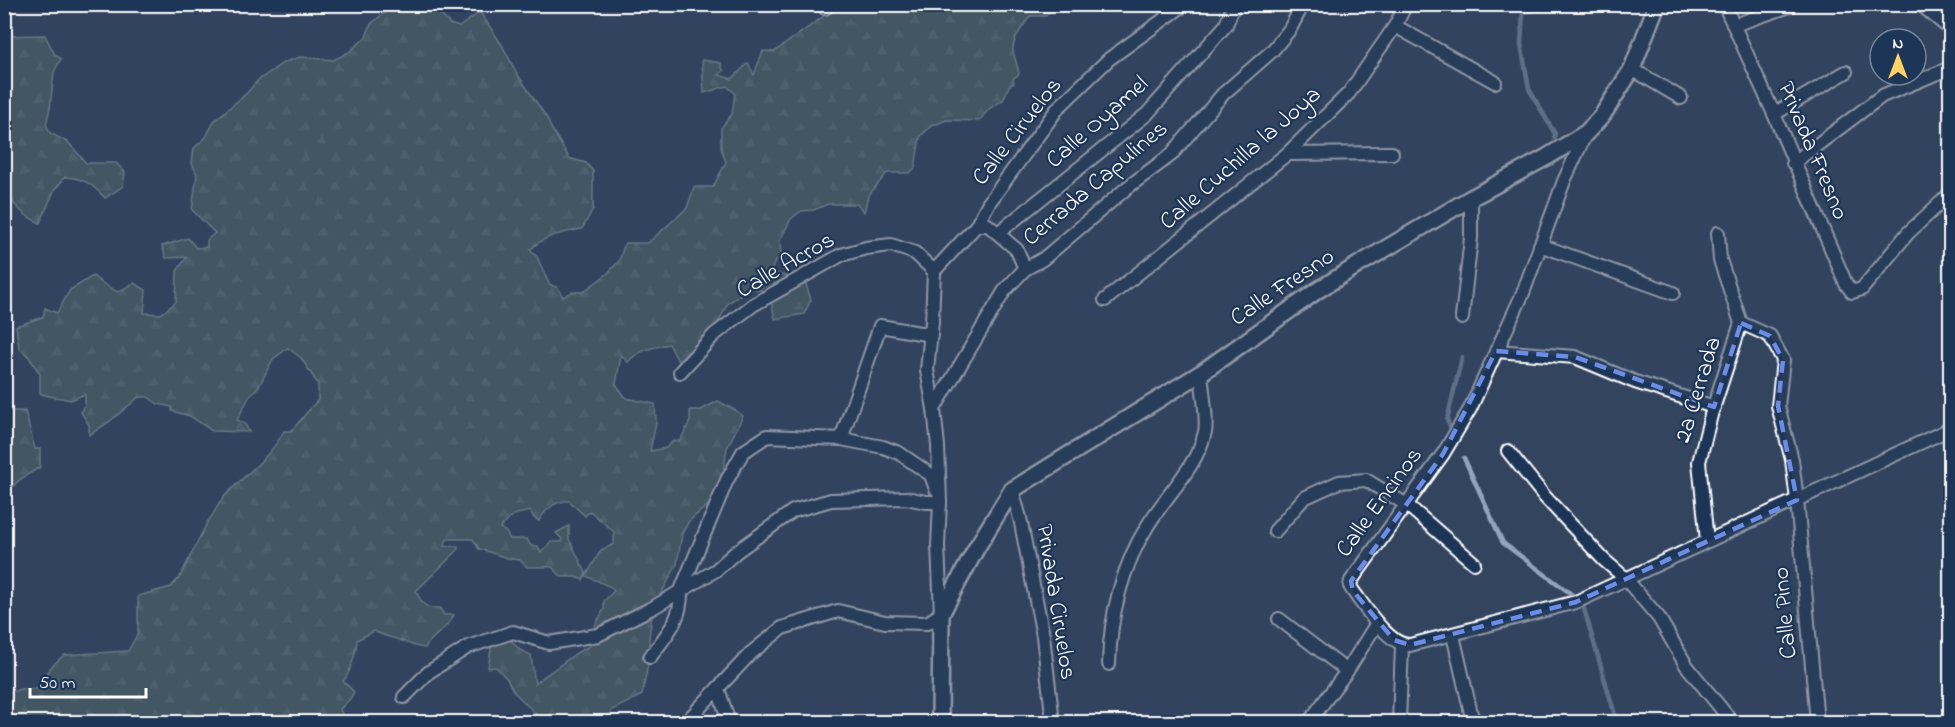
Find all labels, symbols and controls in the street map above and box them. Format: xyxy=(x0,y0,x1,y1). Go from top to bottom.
north arrow xyxy=(1868,27,1928,87)
text: N xyxy=(1893,32,1904,56)
street label: Calle Oyamel xyxy=(1039,68,1158,178)
street label: Calle Ciruelos xyxy=(964,70,1072,194)
street label: Privada Fresno xyxy=(1767,76,1857,226)
street label: Calle Cuchilla la Joya xyxy=(1152,79,1330,240)
street label: Cerrada Capulines xyxy=(1016,113,1176,255)
street label: Calle Acros xyxy=(730,224,842,308)
street label: Calle Fresno xyxy=(1224,240,1342,336)
street label: 2a Cerrada xyxy=(1666,333,1732,447)
street label: Calle Encinos xyxy=(1328,441,1432,565)
street label: Privada Ciruelos xyxy=(1025,522,1085,682)
street label: Calle Pino xyxy=(1765,566,1807,660)
scale bar xyxy=(30,661,146,699)
text: 50 m xyxy=(39,671,76,697)

